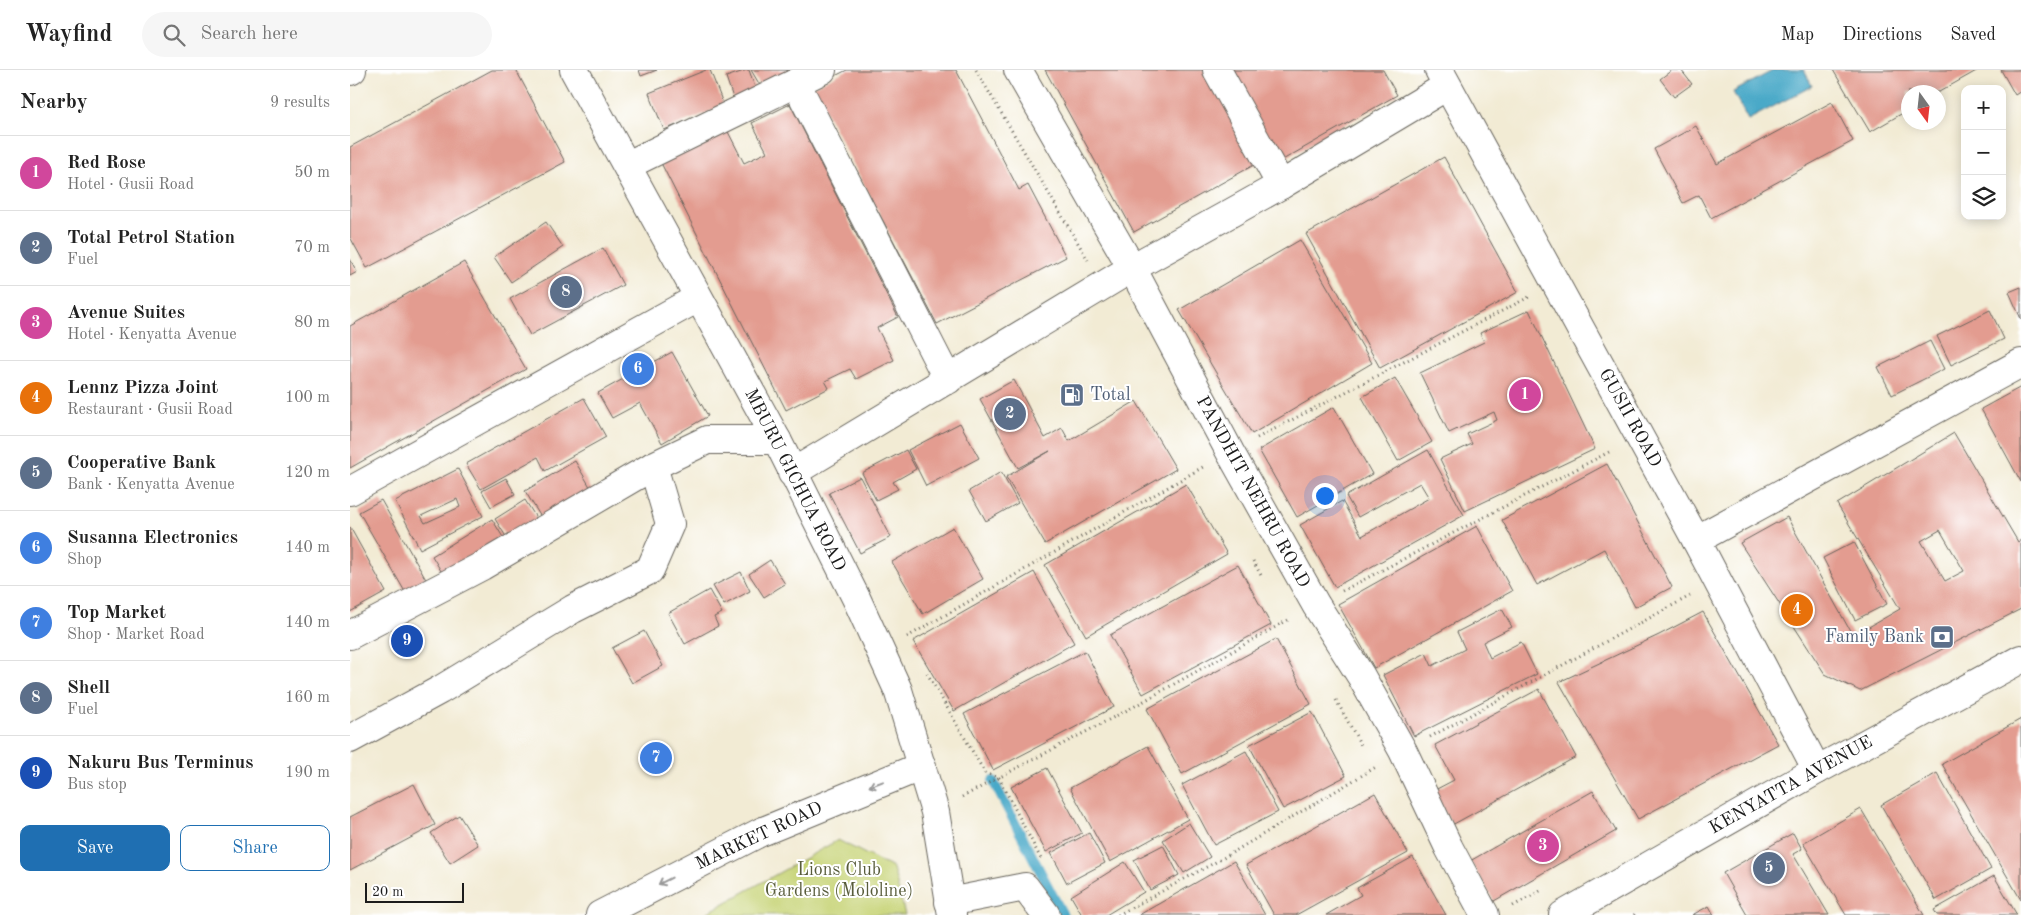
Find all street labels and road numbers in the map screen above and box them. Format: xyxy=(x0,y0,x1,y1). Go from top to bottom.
street label: GUSII ROAD xyxy=(1596,366,1664,470)
street label: MBURU GICHUA ROAD xyxy=(741,386,849,574)
street label: PANDHIT NEHRU ROAD xyxy=(1193,393,1313,591)
street label: KENYATTA AVENUE xyxy=(1706,733,1876,837)
street label: MARKET ROAD xyxy=(693,799,825,873)

